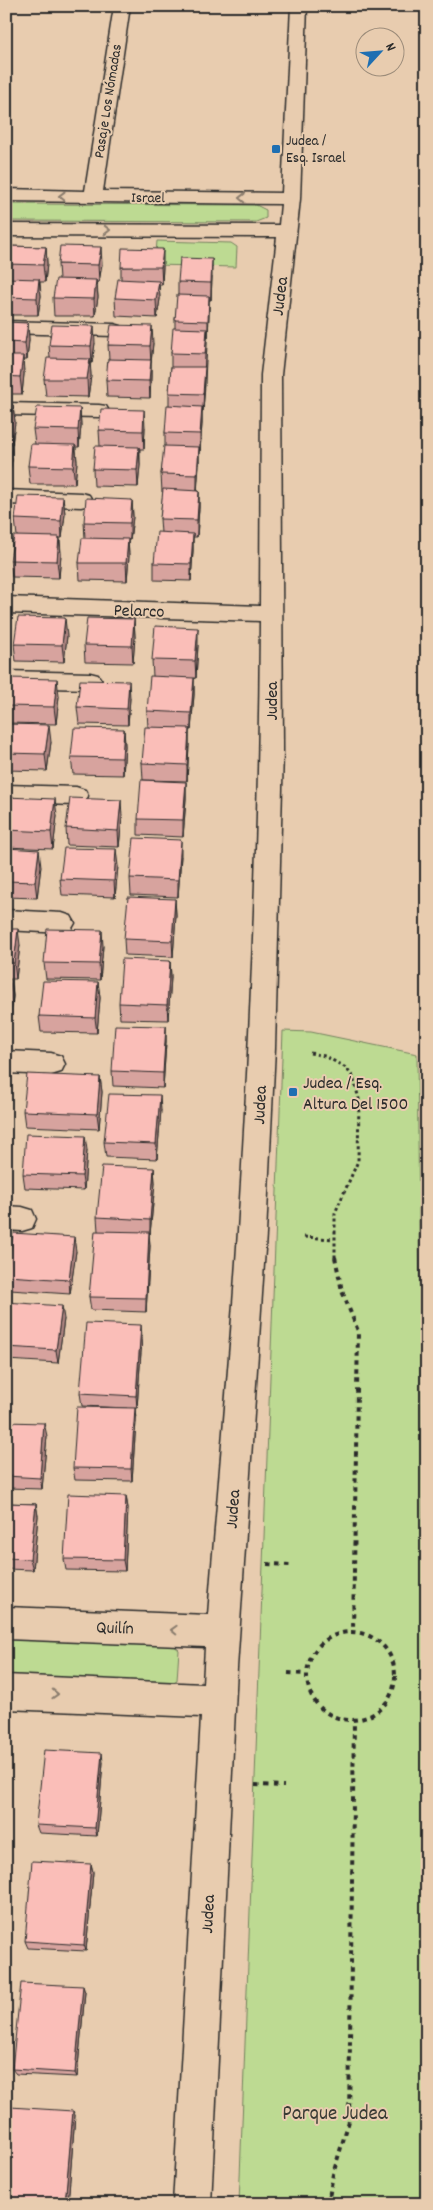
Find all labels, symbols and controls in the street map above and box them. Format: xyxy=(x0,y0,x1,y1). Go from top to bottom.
north arrow xyxy=(356,28,406,78)
text: N xyxy=(379,40,400,55)
street label: Pasaje Los Nómadas xyxy=(89,43,129,160)
place label: Judea / Esq. Israel xyxy=(286,131,346,170)
marker: Judea / Esq. Israel xyxy=(270,143,282,155)
street label: Israel xyxy=(131,188,165,210)
one-way arrow xyxy=(58,191,66,201)
one-way arrow xyxy=(238,193,246,203)
one-way arrow xyxy=(104,225,112,235)
street label: Judea xyxy=(267,275,296,317)
street label: Pelarco xyxy=(113,599,165,626)
street label: Judea xyxy=(261,681,286,721)
place label: Judea / Esq. Altura Del 1500 xyxy=(303,1072,408,1118)
street label: Judea xyxy=(248,1084,275,1125)
marker: Judea / Esq. Altura Del 1500 xyxy=(287,1086,299,1098)
street label: Judea xyxy=(221,1488,248,1530)
street label: Quilín xyxy=(96,1616,134,1643)
one-way arrow xyxy=(170,1624,178,1635)
one-way arrow xyxy=(52,1689,59,1699)
street label: Judea xyxy=(196,1893,223,1934)
park label: Parque Judea xyxy=(282,2100,389,2130)

